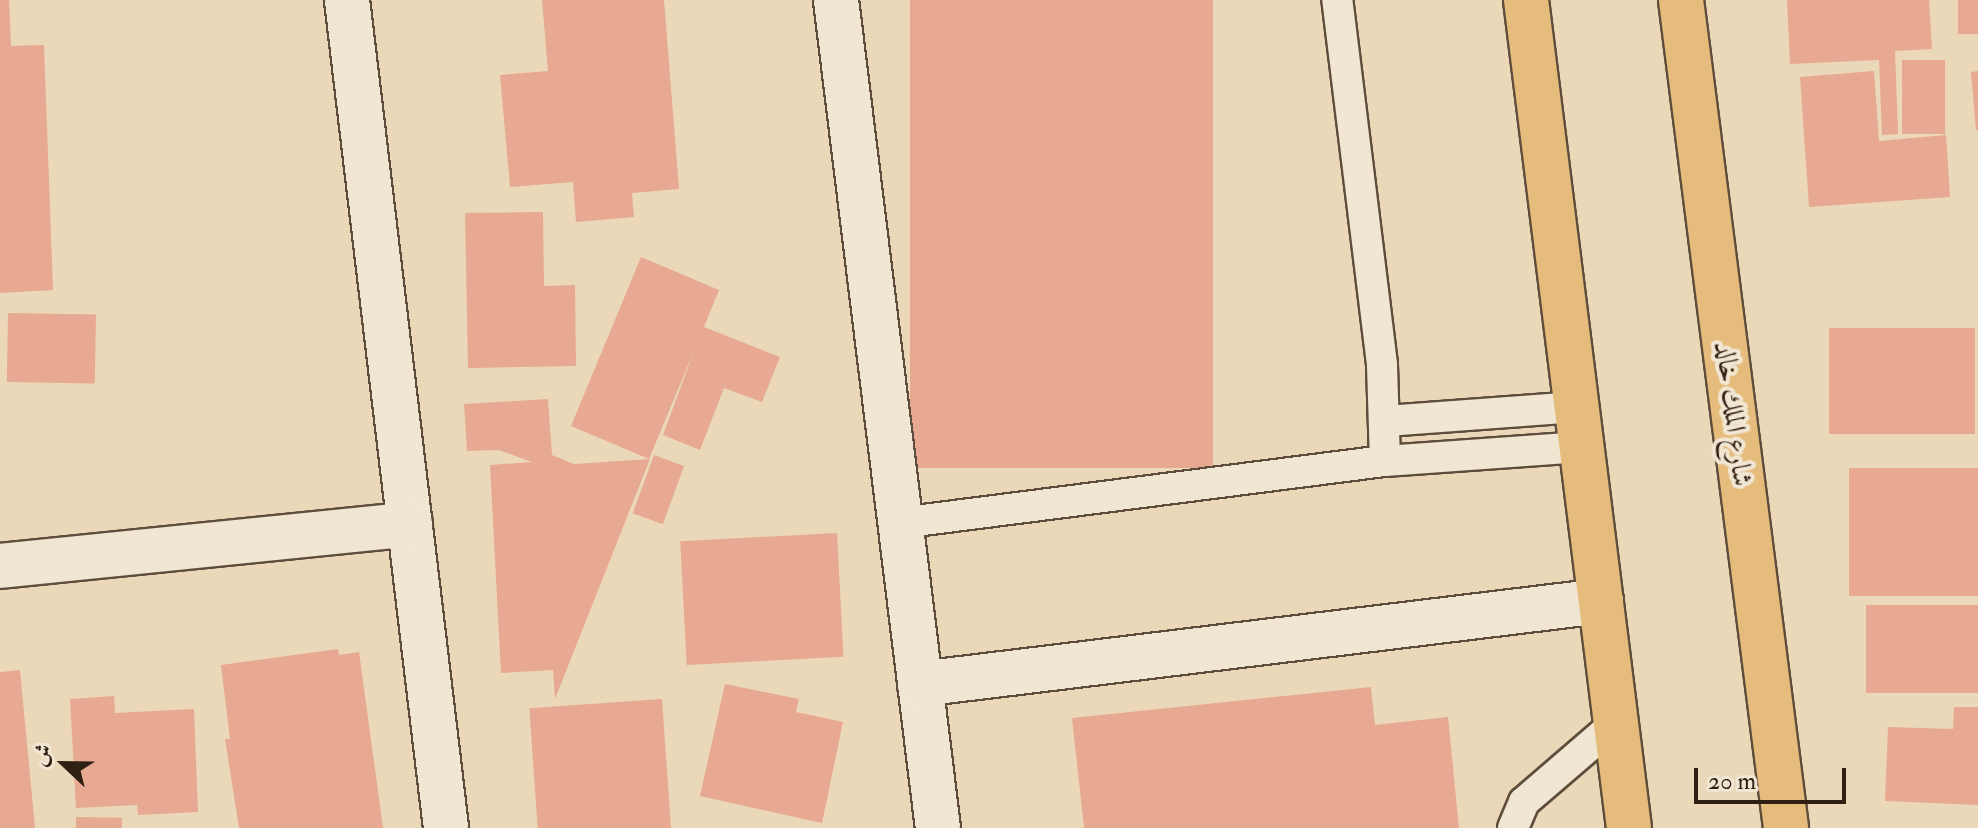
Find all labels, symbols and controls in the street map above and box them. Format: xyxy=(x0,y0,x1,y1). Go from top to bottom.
street label: شارع الملك خالد xyxy=(1707,340,1759,488)
north arrow xyxy=(24,724,104,804)
text: ش xyxy=(25,740,59,770)
scale bar xyxy=(1698,752,1850,802)
text: 20 m xyxy=(1708,766,1756,797)

